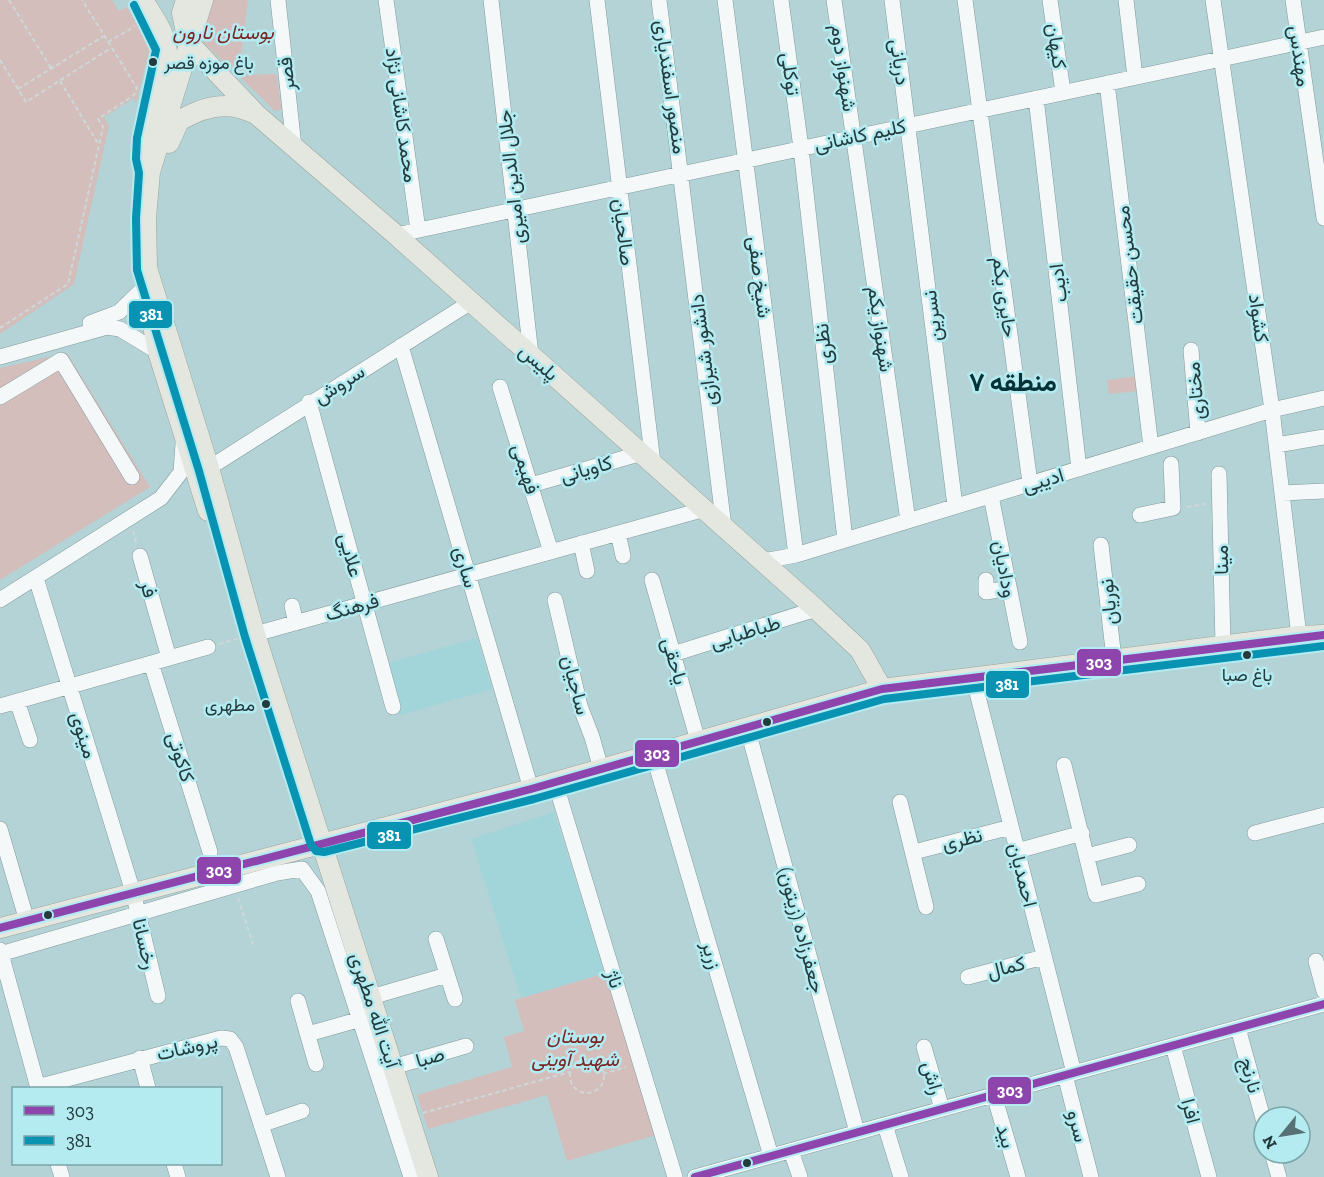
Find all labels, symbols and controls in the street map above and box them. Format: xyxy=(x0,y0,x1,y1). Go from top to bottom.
street label: منصور اسفندیاری xyxy=(649,18,692,156)
park label: بوستان نارون xyxy=(172,20,275,45)
street label: کیهان xyxy=(1041,22,1072,71)
street label: شهنواز دوم xyxy=(825,23,862,113)
street label: مهندس xyxy=(1283,24,1316,88)
street label: دریانی xyxy=(884,37,915,87)
street label: محمد کاشانی نژاد xyxy=(380,46,423,184)
street label: توکلی xyxy=(775,51,806,97)
place label: باغ موزه قصر xyxy=(163,52,254,75)
marker: باغ موزه قصر xyxy=(147,56,159,68)
street label: قصر xyxy=(272,56,301,93)
street label: جلال الدین امیری xyxy=(492,109,531,245)
street label: کلیم کاشانی xyxy=(812,114,909,157)
street label: صالحیان xyxy=(608,197,640,267)
street label: محسن حقیقت xyxy=(1110,204,1148,326)
street label: شیخ صفی xyxy=(741,235,777,319)
street label: حایری یکم xyxy=(986,255,1023,339)
street label: ادیب xyxy=(1044,262,1072,304)
street label: شهنواز یکم xyxy=(862,284,899,374)
street label: نسرین xyxy=(917,289,948,343)
street label: دانشور شیرازی xyxy=(684,292,723,407)
street label: کشواد xyxy=(1243,292,1274,344)
line badge: 381 xyxy=(128,300,173,329)
text: 381 xyxy=(139,305,163,324)
street label: نظری xyxy=(809,322,838,366)
street label: پلیس xyxy=(513,338,564,387)
street label: سروش xyxy=(309,359,370,410)
street label: مختاری xyxy=(1181,361,1210,421)
district label: منطقه ۷ xyxy=(969,366,1057,398)
street label: فهیمی xyxy=(506,441,545,497)
street label: کاویانی xyxy=(557,450,615,489)
street label: ادیبی xyxy=(1019,462,1067,498)
street label: علایی xyxy=(334,530,368,580)
street label: ودادیان xyxy=(987,538,1022,600)
street label: ساری xyxy=(448,544,483,591)
street label: مینا xyxy=(1209,545,1233,575)
street label: فر xyxy=(134,577,163,601)
street label: نوریان xyxy=(1094,578,1123,626)
street label: فرهنگ xyxy=(322,588,382,627)
street label: طباطبایی xyxy=(707,610,783,654)
street label: یاحقی xyxy=(657,635,693,687)
line badge: 303 xyxy=(1076,648,1122,677)
marker: باغ صبا xyxy=(1241,649,1253,661)
street label: ساجیان xyxy=(557,653,595,717)
text: 303 xyxy=(1086,653,1113,672)
place label: باغ صبا xyxy=(1222,664,1272,687)
line badge: 381 xyxy=(985,670,1030,699)
text: 381 xyxy=(995,675,1019,694)
place label: مطهری xyxy=(205,694,255,716)
marker: مطهری xyxy=(260,698,272,710)
street label: مینوی xyxy=(65,709,102,762)
unlabelled marker xyxy=(761,716,773,728)
street label: کاکوتی xyxy=(161,729,200,785)
line badge: 303 xyxy=(634,739,680,768)
text: 303 xyxy=(644,744,671,763)
line badge: 381 xyxy=(366,821,412,850)
street label: نظری xyxy=(939,822,985,857)
text: 381 xyxy=(377,826,401,845)
street label: احمدیان xyxy=(1003,840,1043,910)
line badge: 303 xyxy=(196,856,242,885)
text: 303 xyxy=(206,861,233,880)
street label: جعفرزاده (زیتون) xyxy=(773,864,830,996)
unlabelled marker xyxy=(42,909,54,921)
street label: رخسانا xyxy=(127,916,163,972)
street label: زریر xyxy=(695,937,727,972)
street label: آیت الله مطهری xyxy=(344,949,405,1072)
street label: کمال xyxy=(984,951,1028,983)
street label: ناژ xyxy=(600,966,629,991)
park label: بوستان شهید آوینی xyxy=(531,1024,620,1072)
street label: پروشات xyxy=(154,1028,220,1068)
street label: صبا xyxy=(413,1041,447,1073)
street label: نارنج xyxy=(1233,1055,1267,1096)
street label: راش xyxy=(916,1058,949,1098)
line badge: 303 xyxy=(987,1076,1032,1105)
text: 303 xyxy=(997,1081,1024,1100)
legend xyxy=(12,1087,222,1165)
street label: افرا xyxy=(1175,1096,1206,1126)
text: 303 xyxy=(66,1100,94,1122)
north arrow xyxy=(1252,1105,1312,1165)
street label: سرو xyxy=(1062,1108,1094,1145)
street label: بید xyxy=(991,1121,1021,1151)
text: 381 xyxy=(66,1130,91,1152)
text: N xyxy=(1258,1132,1281,1152)
unlabelled marker xyxy=(741,1157,753,1169)

